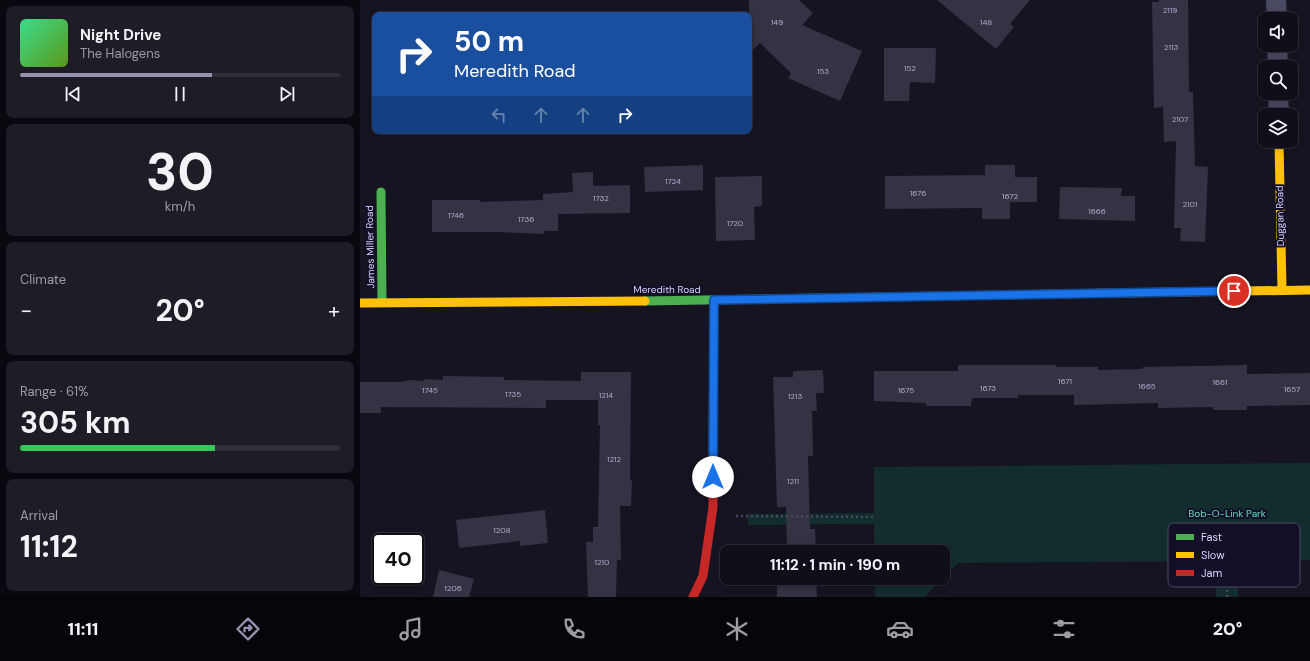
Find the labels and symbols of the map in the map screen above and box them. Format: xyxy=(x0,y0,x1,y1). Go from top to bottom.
house number: 2119 xyxy=(1163,5,1177,15)
house number: 149 xyxy=(771,17,783,27)
house number: 148 xyxy=(980,17,992,27)
house number: 2113 xyxy=(1164,42,1178,52)
house number: 152 xyxy=(904,63,916,73)
house number: 153 xyxy=(817,66,829,76)
house number: 2107 xyxy=(1172,114,1188,124)
house number: 1724 xyxy=(665,176,681,186)
street label: Duggan Road xyxy=(1273,185,1287,247)
house number: 1676 xyxy=(910,188,926,198)
house number: 1672 xyxy=(1002,191,1018,201)
house number: 1732 xyxy=(593,193,609,203)
house number: 2101 xyxy=(1182,199,1198,209)
street label: James Miller Road xyxy=(363,205,377,289)
house number: 1666 xyxy=(1088,206,1106,216)
house number: 1746 xyxy=(448,210,464,220)
house number: 1736 xyxy=(518,214,534,224)
house number: 1720 xyxy=(727,218,744,228)
pin xyxy=(1217,274,1251,308)
street label: Meredith Road xyxy=(633,283,701,296)
house number: 1671 xyxy=(1058,376,1072,386)
house number: 1661 xyxy=(1212,377,1228,387)
house number: 1665 xyxy=(1138,381,1156,391)
house number: 1673 xyxy=(980,383,996,393)
house number: 1657 xyxy=(1284,384,1300,394)
house number: 1745 xyxy=(422,385,438,395)
house number: 1675 xyxy=(898,385,914,395)
house number: 1735 xyxy=(505,389,521,399)
house number: 1214 xyxy=(599,390,613,400)
house number: 1213 xyxy=(788,391,802,401)
house number: 1212 xyxy=(607,454,621,464)
position arrow xyxy=(692,456,734,498)
house number: 1211 xyxy=(787,476,799,486)
park label: Bob-O-Link Park xyxy=(1188,507,1266,520)
legend xyxy=(1168,523,1300,587)
house number: 1208 xyxy=(493,525,511,535)
text: Fast xyxy=(1201,530,1222,544)
speed limit sign: 40 xyxy=(372,533,424,585)
text: Slow xyxy=(1201,548,1225,562)
house number: 1210 xyxy=(594,557,610,567)
text: Jam xyxy=(1201,566,1222,580)
house number: 1206 xyxy=(444,583,462,593)

